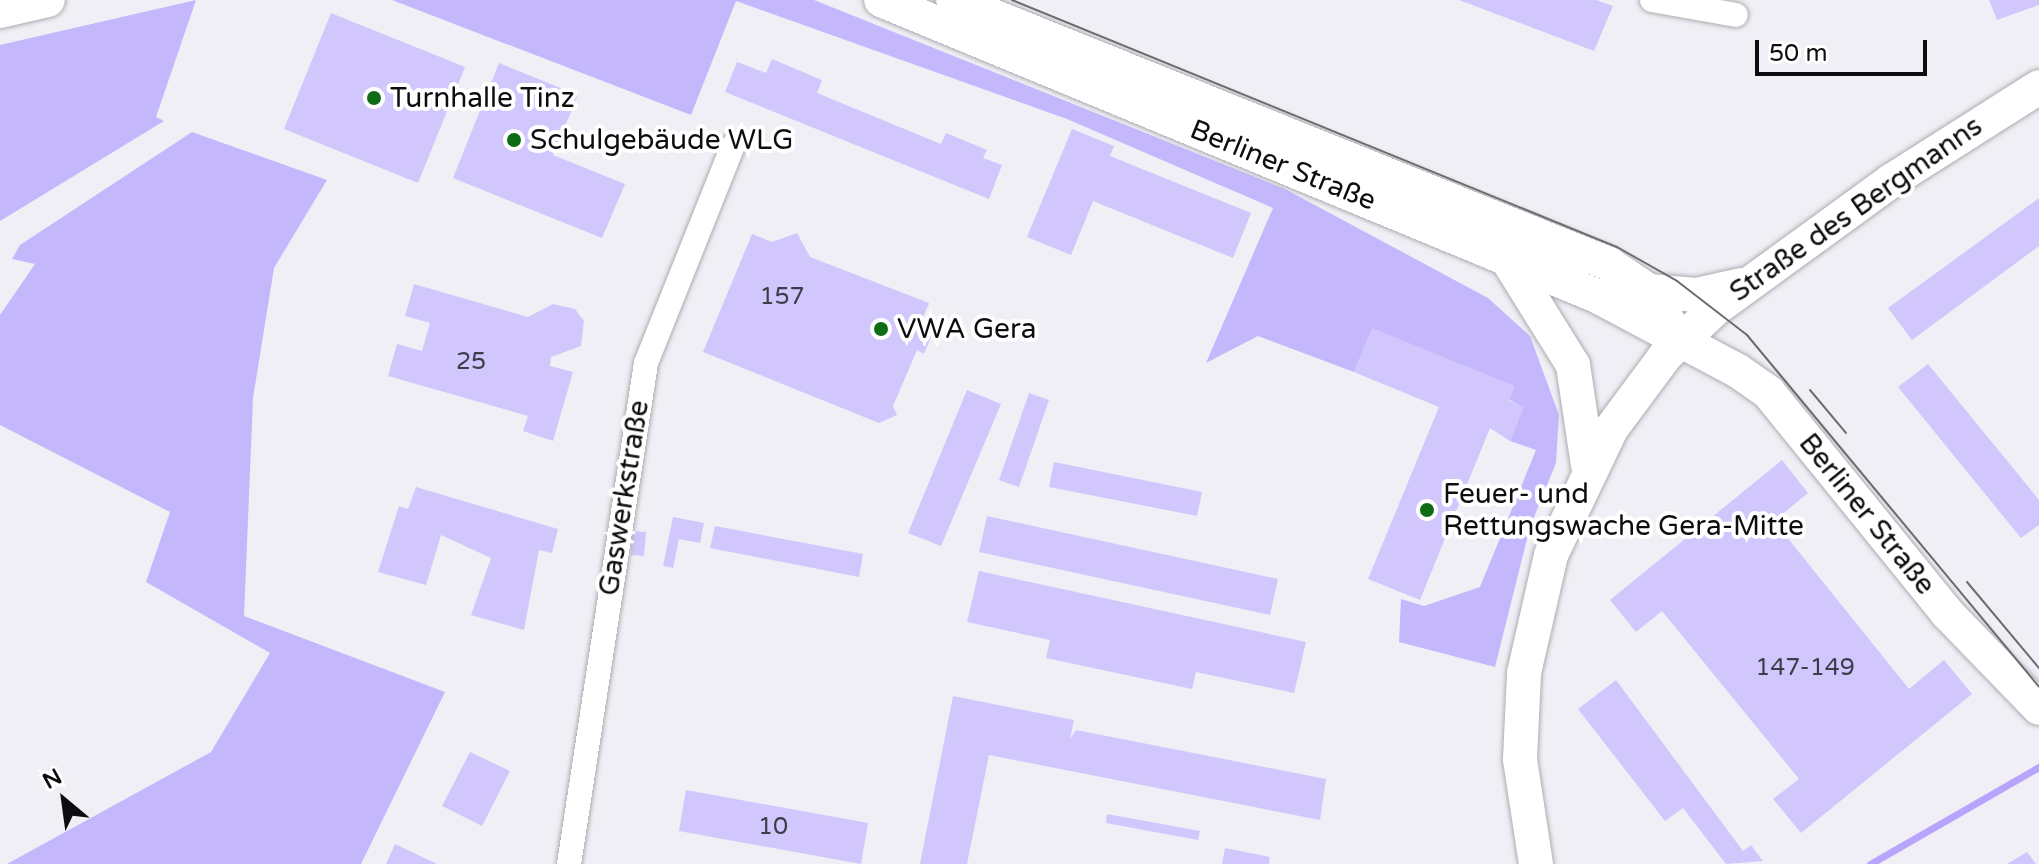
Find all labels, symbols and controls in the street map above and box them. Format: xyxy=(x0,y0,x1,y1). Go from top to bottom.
scale bar xyxy=(1759,24,1931,74)
text: 50 m xyxy=(1769,39,1827,68)
place label: Turnhalle Tinz xyxy=(390,81,575,115)
marker: Turnhalle Tinz xyxy=(365,89,383,107)
street label: Straße des Bergmanns xyxy=(1723,109,1989,309)
street label: Berliner Straße xyxy=(1185,112,1381,218)
place label: Schulgebäude WLG xyxy=(530,123,793,157)
marker: Schulgebäude WLG xyxy=(505,131,523,149)
house number: 157 xyxy=(759,283,805,311)
place label: VWA Gera xyxy=(897,312,1036,346)
marker: VWA Gera xyxy=(872,320,890,338)
house number: 25 xyxy=(456,348,486,376)
street label: Gaswerkstraße xyxy=(592,398,656,598)
street label: Berliner Straße xyxy=(1792,427,1942,601)
place label: Feuer- und Rettungswache Gera-Mitte xyxy=(1443,477,1804,543)
marker: Feuer- und Rettungswache Gera-Mitte xyxy=(1418,501,1436,519)
house number: 147-149 xyxy=(1755,654,1855,682)
north arrow xyxy=(24,760,104,840)
text: N xyxy=(38,763,66,795)
house number: 10 xyxy=(758,813,788,841)

